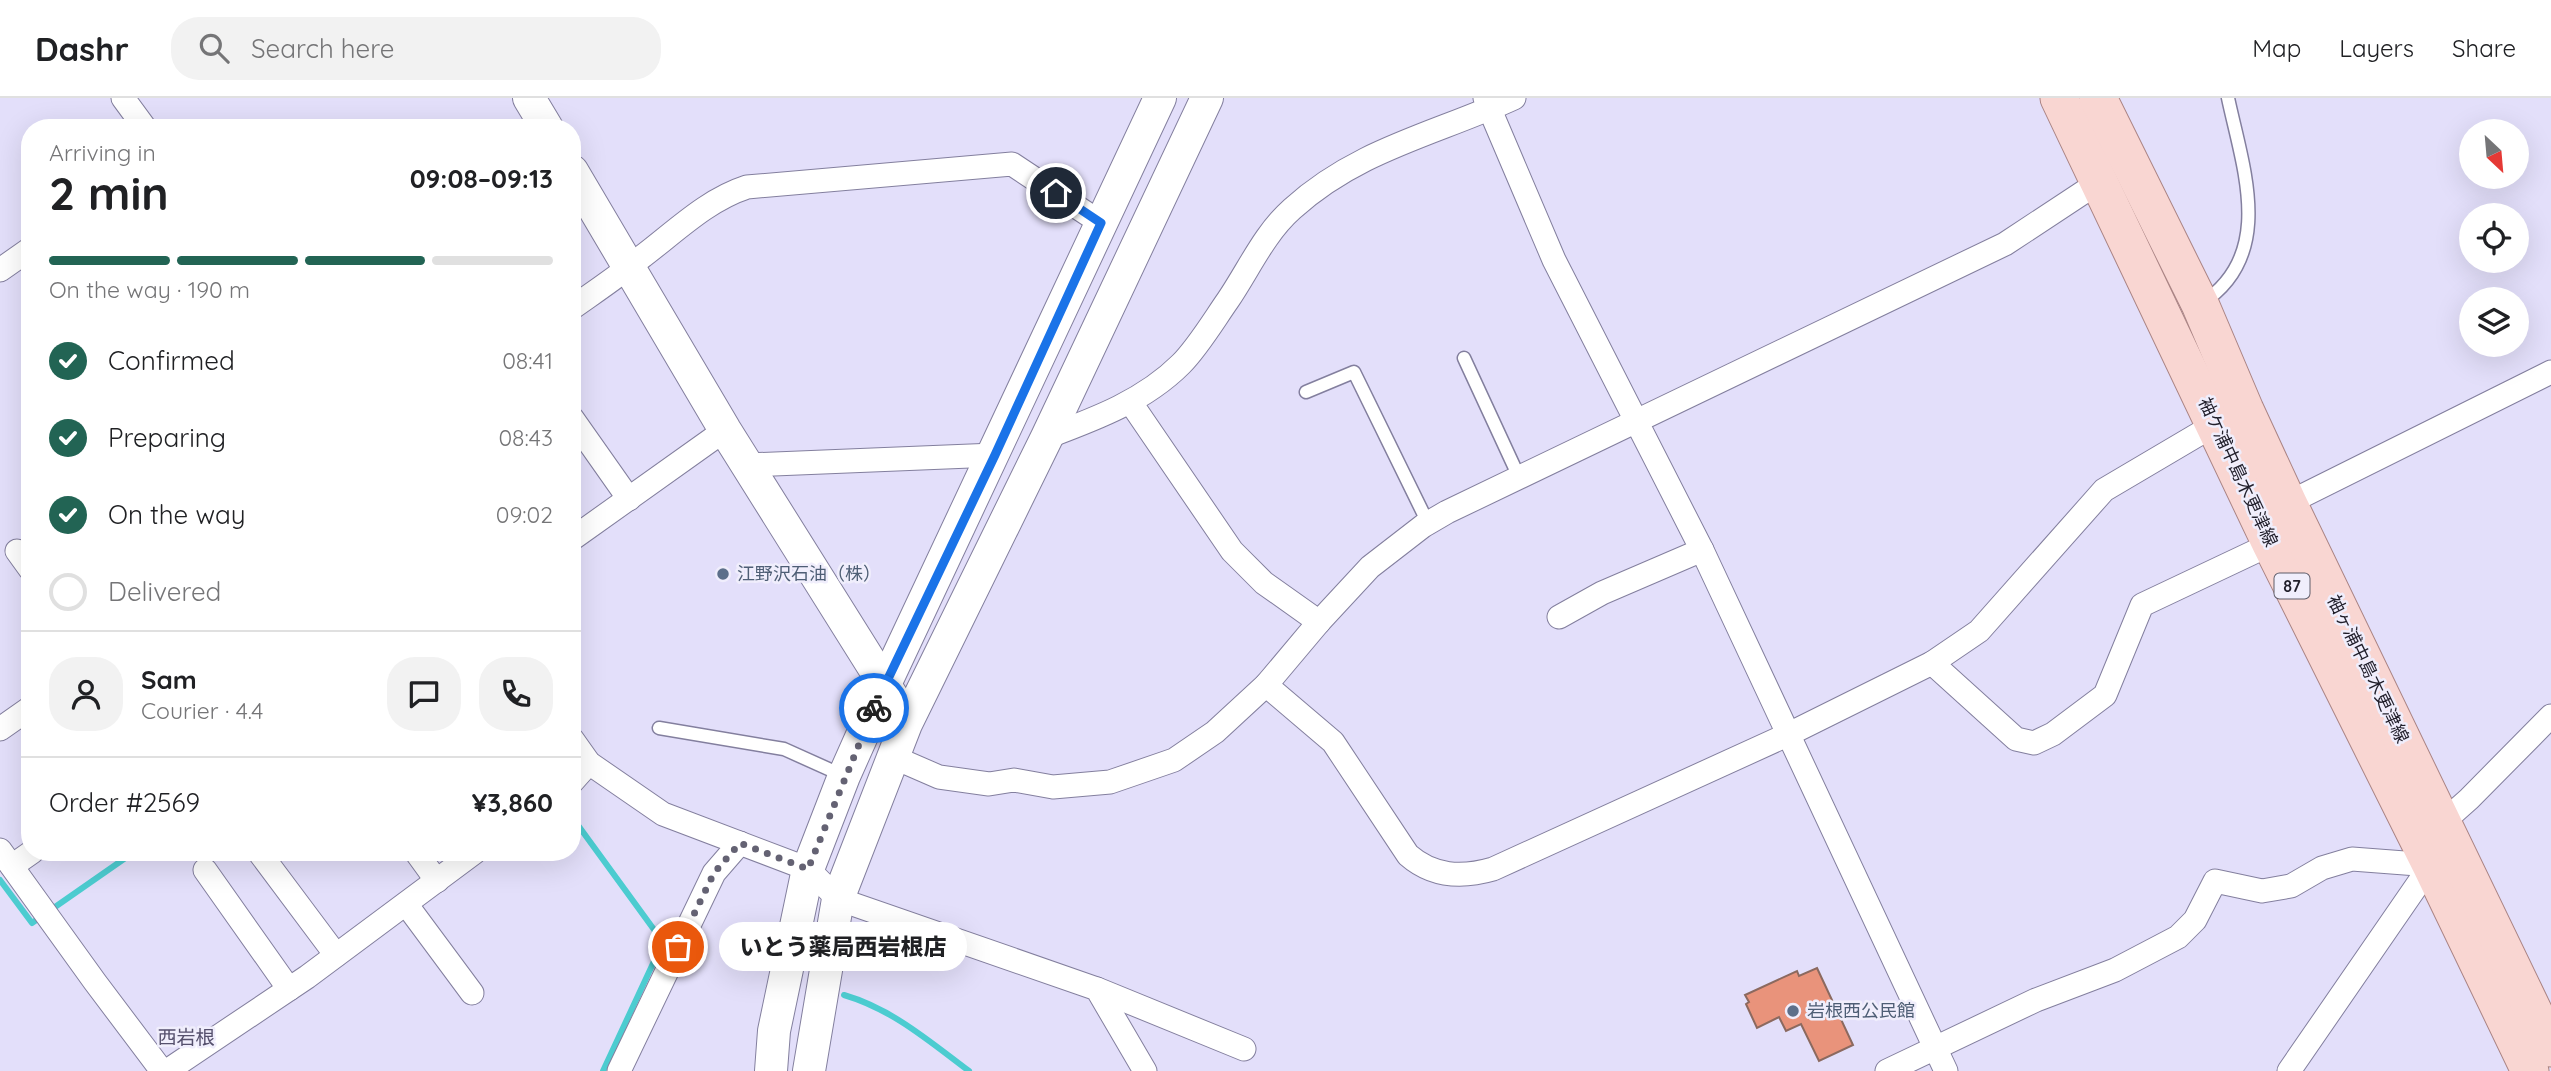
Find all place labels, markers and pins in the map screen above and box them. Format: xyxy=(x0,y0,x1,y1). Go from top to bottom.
pin xyxy=(1026,163,1086,223)
place label: 江野沢石油（株） xyxy=(737,562,881,585)
marker: 江野沢石油（株） xyxy=(715,566,731,582)
pin xyxy=(648,917,708,977)
callout: いとう薬局西岩根店 xyxy=(720,922,968,972)
place label: 岩根西公民館 xyxy=(1807,999,1915,1022)
marker: 岩根西公民館 xyxy=(1785,1003,1801,1019)

